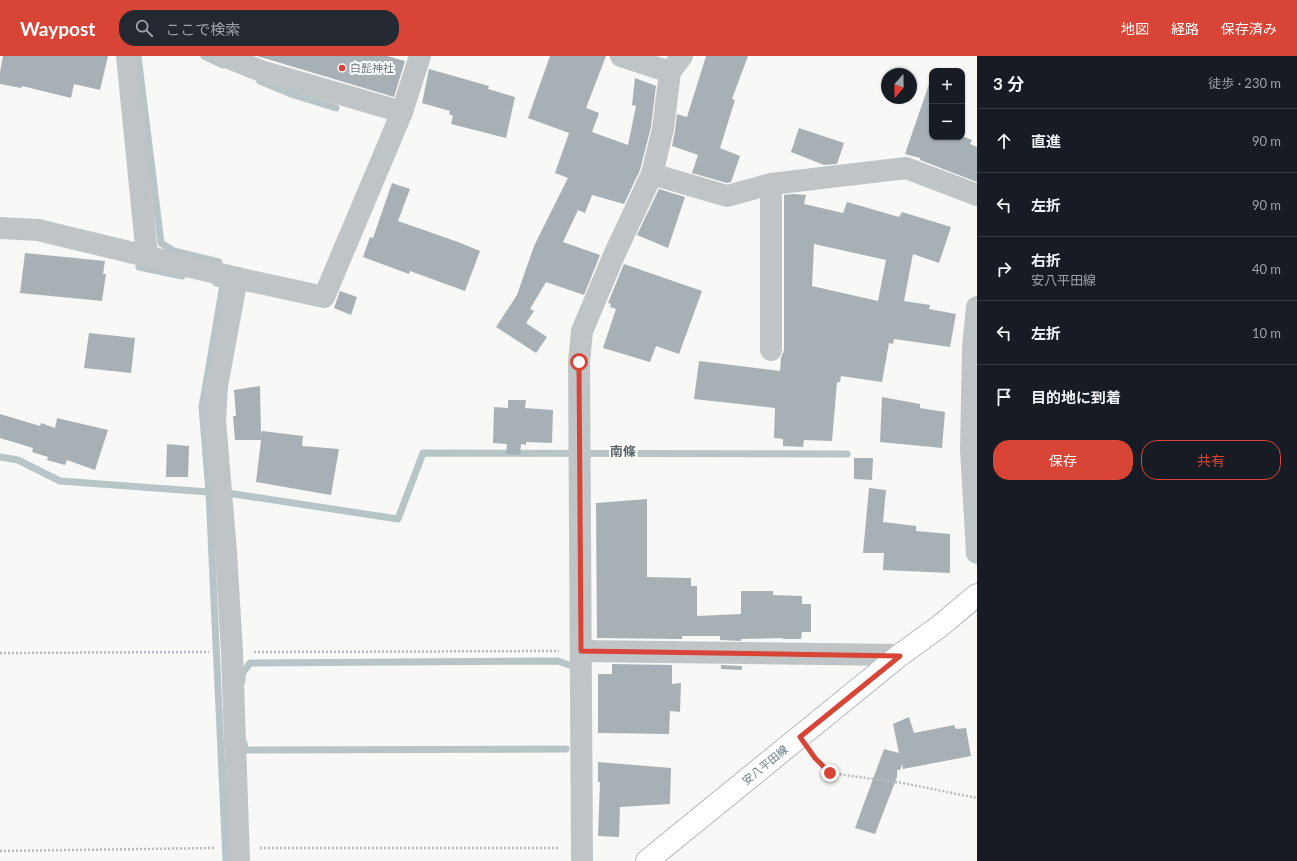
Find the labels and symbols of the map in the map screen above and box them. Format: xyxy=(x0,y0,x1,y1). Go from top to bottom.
place label: 白髭神社 xyxy=(350,61,394,74)
marker: 白髭神社 xyxy=(337,63,347,73)
north arrow xyxy=(881,68,917,104)
route start xyxy=(570,353,588,371)
district label: 南條 xyxy=(610,443,636,459)
street label: 安八平田線 xyxy=(739,742,790,787)
route end xyxy=(821,764,839,782)

